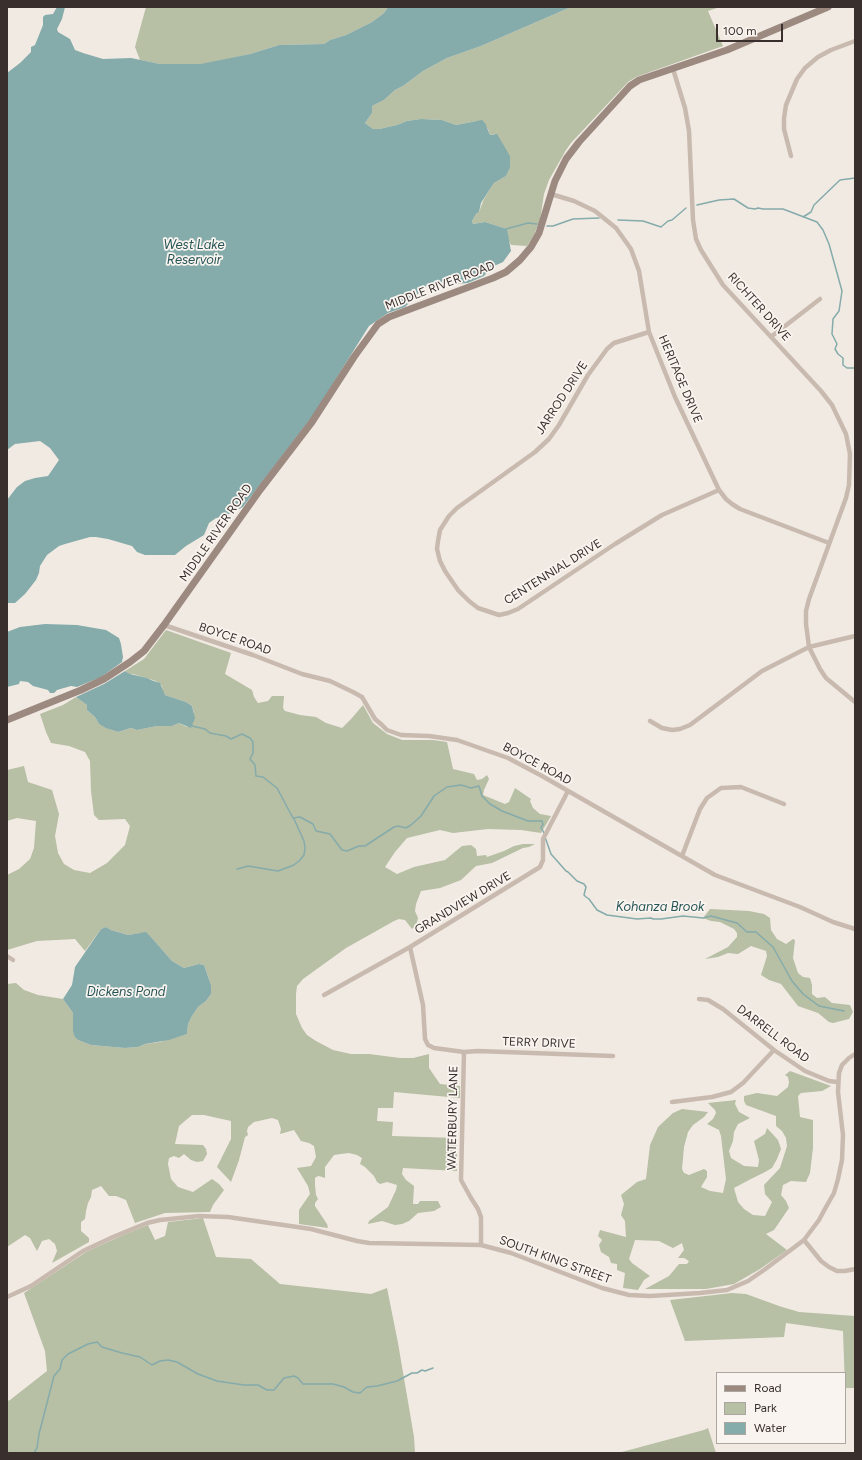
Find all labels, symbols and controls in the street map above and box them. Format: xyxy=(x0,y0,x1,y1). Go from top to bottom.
scale bar xyxy=(718,16,785,42)
text: 100 m xyxy=(723,24,757,38)
water label: West Lake Reservoir xyxy=(163,237,225,268)
street label: MIDDLE RIVER ROAD xyxy=(383,258,497,314)
street label: RICHTER DRIVE xyxy=(725,270,793,344)
street label: HERITAGE DRIVE xyxy=(655,333,705,425)
street label: JARROD DRIVE xyxy=(533,359,591,437)
street label: MIDDLE RIVER ROAD xyxy=(177,481,255,585)
street label: CENTENNIAL DRIVE xyxy=(502,536,604,608)
street label: BOYCE ROAD xyxy=(197,620,273,658)
street label: BOYCE ROAD xyxy=(500,740,574,788)
street label: GRANDVIEW DRIVE xyxy=(412,869,514,937)
water label: Kohanza Brook xyxy=(616,899,704,915)
water label: Dickens Pond xyxy=(87,984,165,1000)
street label: DARRELL ROAD xyxy=(734,1002,812,1066)
street label: TERRY DRIVE xyxy=(502,1035,576,1051)
street label: WATERBURY LANE xyxy=(445,1066,461,1170)
street label: SOUTH KING STREET xyxy=(497,1233,613,1287)
legend xyxy=(716,1372,846,1444)
text: Road xyxy=(754,1381,782,1395)
text: Park xyxy=(754,1401,777,1415)
text: Water xyxy=(754,1421,786,1435)

